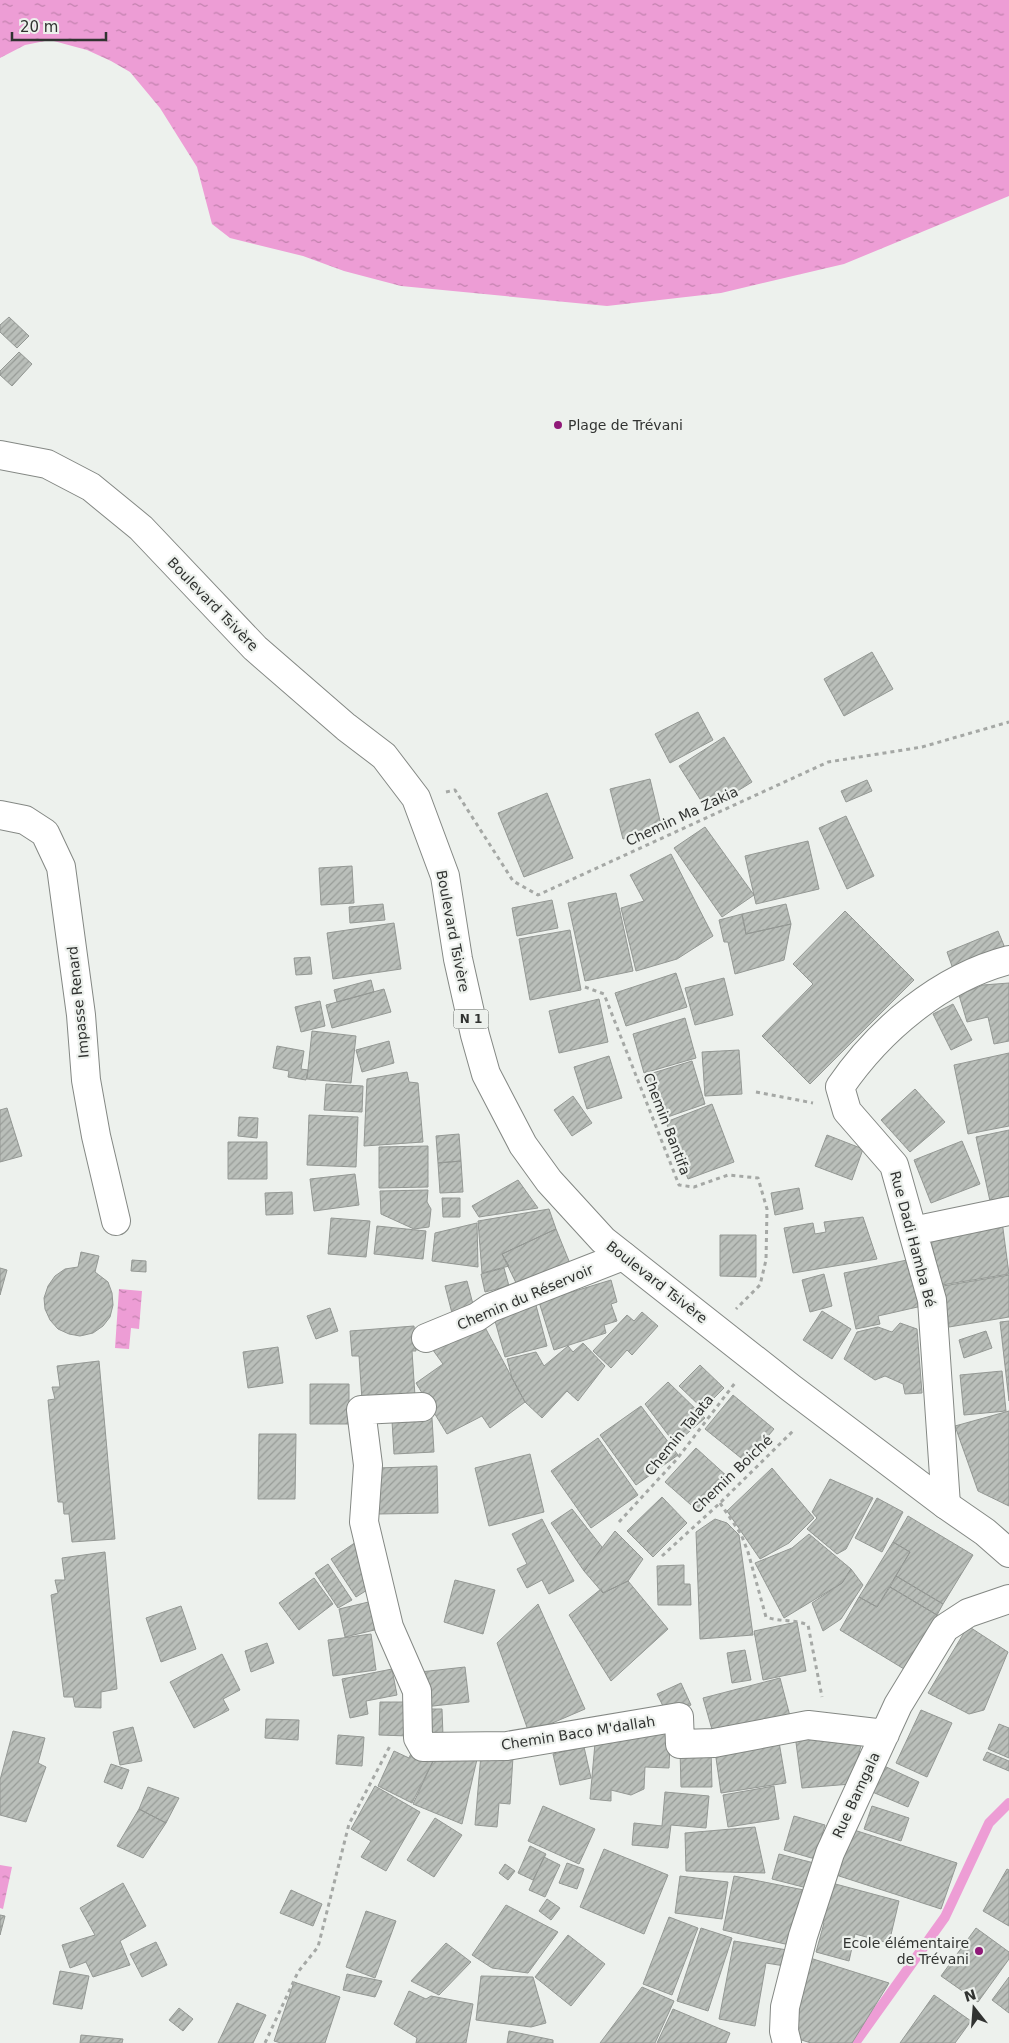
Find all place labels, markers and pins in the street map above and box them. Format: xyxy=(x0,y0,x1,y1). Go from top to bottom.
place label: Plage de Trévani xyxy=(568,417,683,433)
marker: Plage de Trévani xyxy=(552,419,564,431)
place label: Ecole élémentaire de Trévani xyxy=(843,1935,969,1967)
marker: Ecole élémentaire de Trévani xyxy=(973,1945,985,1957)

